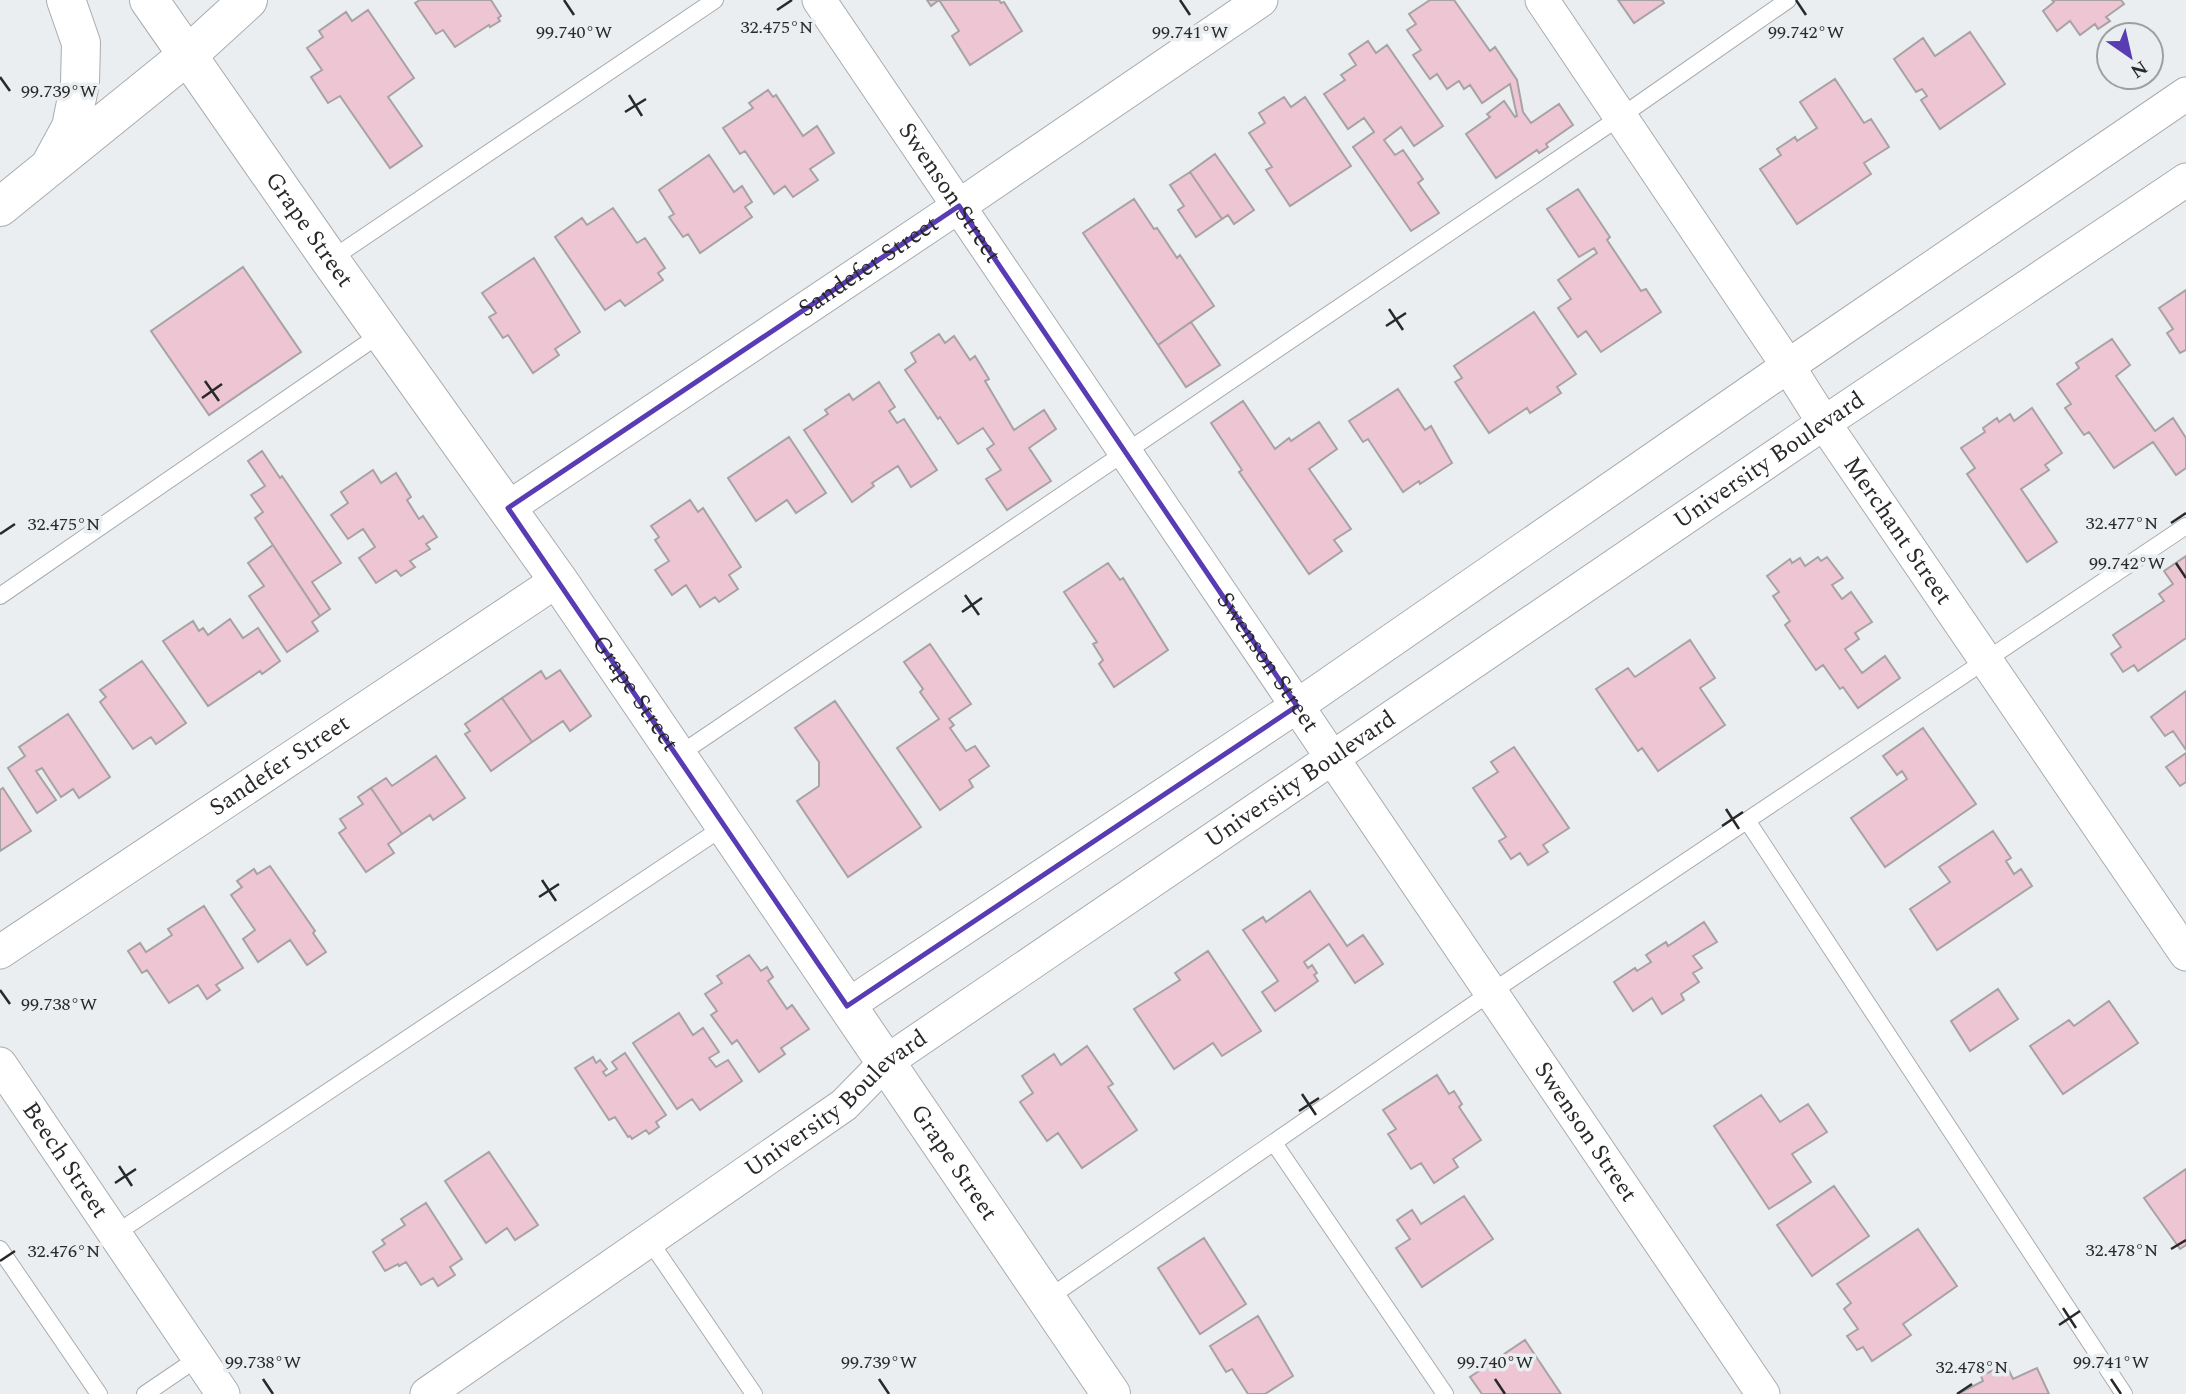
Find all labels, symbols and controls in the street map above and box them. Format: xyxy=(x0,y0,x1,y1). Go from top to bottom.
text: 32.475°N xyxy=(741,14,813,41)
text: 99.740°W xyxy=(536,19,612,46)
text: 99.741°W xyxy=(1152,19,1228,46)
text: 99.742°W xyxy=(1768,19,1844,46)
north arrow xyxy=(2095,21,2165,91)
text: N xyxy=(2124,52,2153,85)
text: 99.739°W xyxy=(21,78,97,105)
street label: Swenson Street xyxy=(889,115,1010,271)
street label: Grape Street xyxy=(256,164,362,295)
street label: Sandefer Street xyxy=(791,206,946,327)
street label: University Boulevard xyxy=(1666,383,1872,538)
street label: Merchant Street xyxy=(1834,449,1961,612)
text: 32.477°N xyxy=(2086,510,2158,537)
text: 32.475°N xyxy=(28,511,100,538)
text: 99.742°W xyxy=(2089,550,2165,577)
street label: Swenson Street xyxy=(1207,585,1328,740)
street label: Grape Street xyxy=(583,628,688,759)
street label: University Boulevard xyxy=(1198,702,1403,858)
street label: Sandefer Street xyxy=(202,706,357,826)
text: 99.738°W xyxy=(21,991,97,1018)
street label: University Boulevard xyxy=(737,1021,935,1187)
street label: Swenson Street xyxy=(1525,1054,1646,1210)
street label: Beech Street xyxy=(13,1095,117,1226)
street label: Grape Street xyxy=(901,1097,1006,1228)
text: 32.478°N xyxy=(2086,1237,2158,1264)
text: 32.476°N xyxy=(28,1238,100,1265)
text: 99.738°W xyxy=(225,1349,301,1376)
text: 99.739°W xyxy=(841,1349,917,1376)
text: 99.740°W xyxy=(1457,1349,1533,1376)
text: 99.741°W xyxy=(2073,1349,2149,1376)
text: 32.478°N xyxy=(1936,1354,2008,1381)

